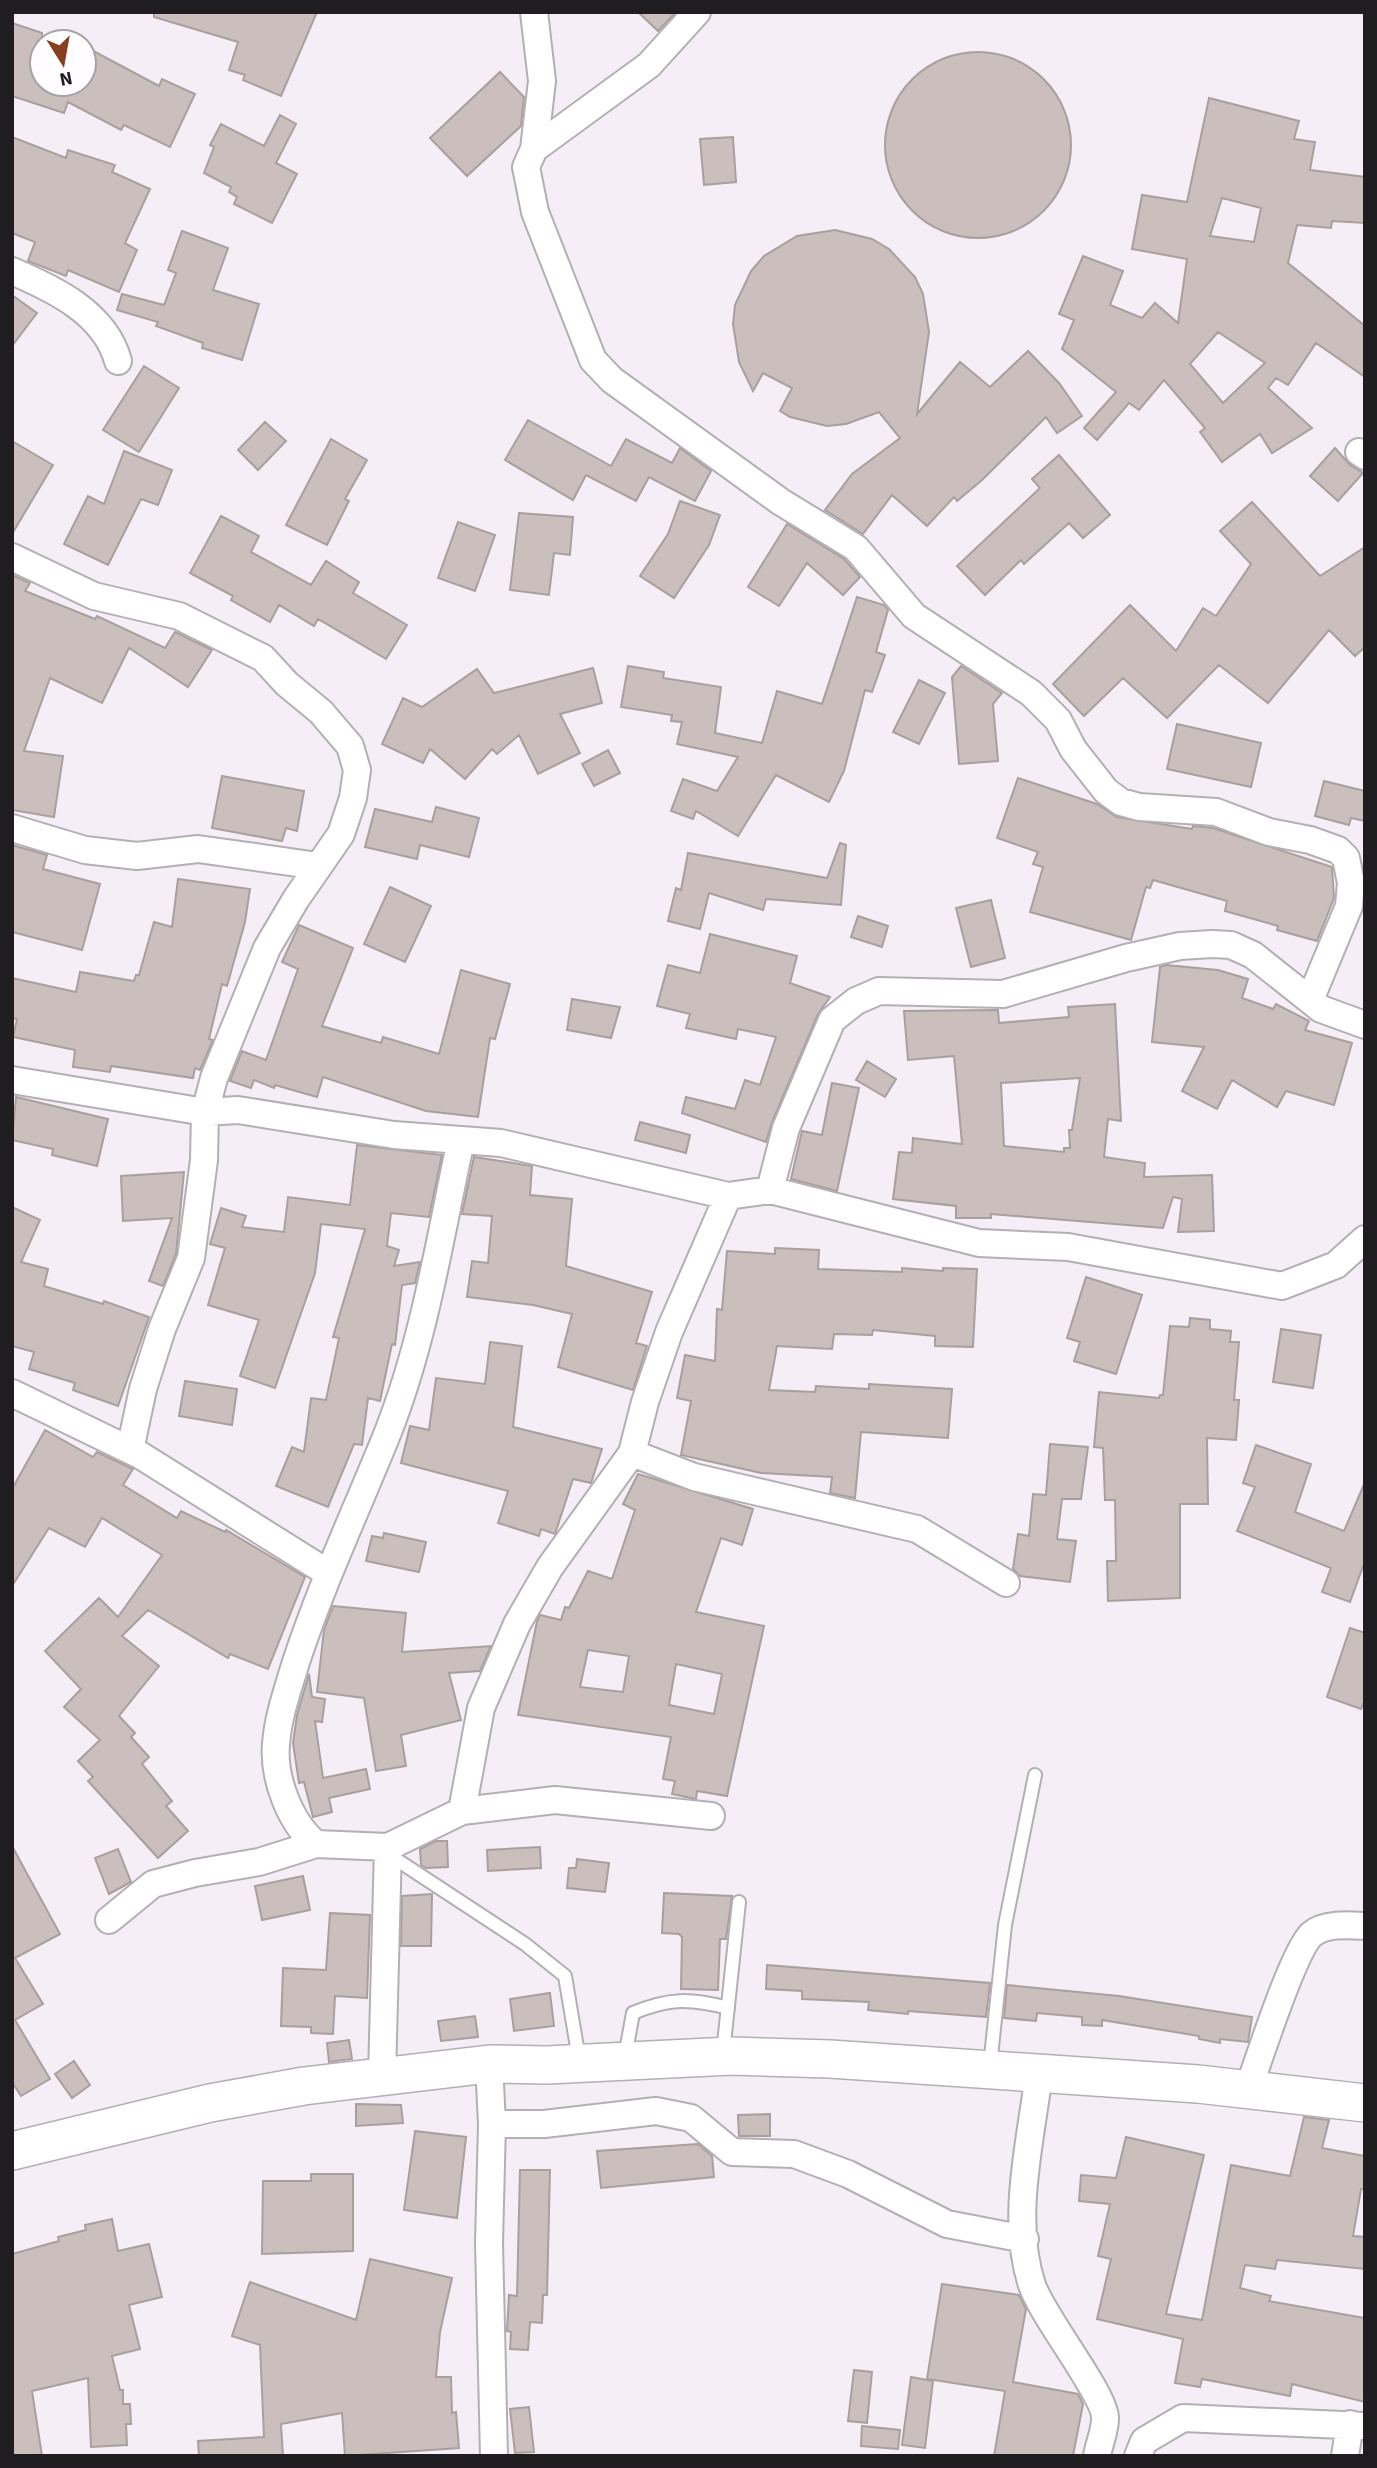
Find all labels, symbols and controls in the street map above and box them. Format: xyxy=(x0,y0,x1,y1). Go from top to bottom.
north arrow xyxy=(28,28,98,98)
text: N xyxy=(57,64,75,93)

